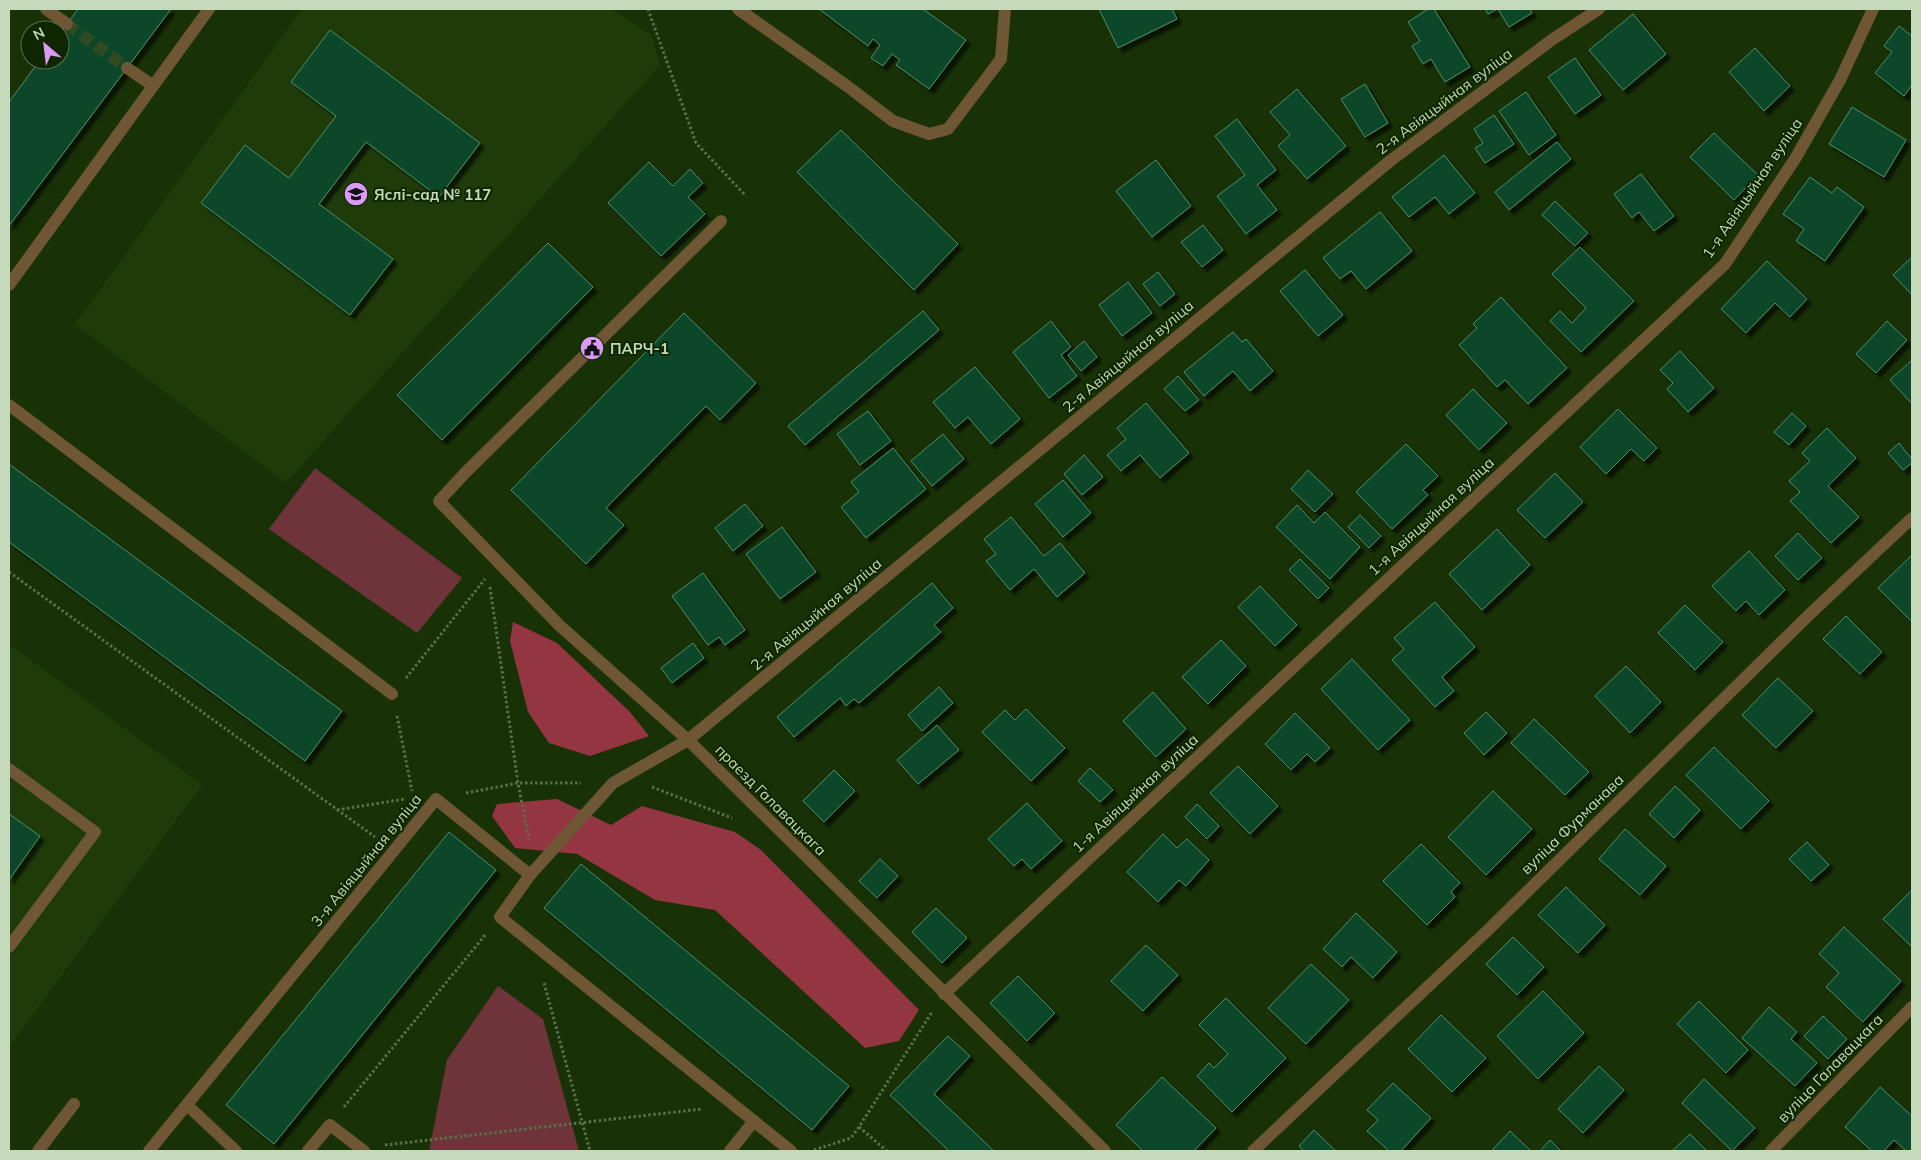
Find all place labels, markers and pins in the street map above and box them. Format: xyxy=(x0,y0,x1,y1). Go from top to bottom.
school or university icon: Яслі-сад № 117 xyxy=(343,181,369,207)
place label: Яслі-сад № 117 xyxy=(374,185,491,204)
public building icon: ПАРЧ-1 xyxy=(579,335,605,361)
place label: ПАРЧ-1 xyxy=(610,339,669,358)

